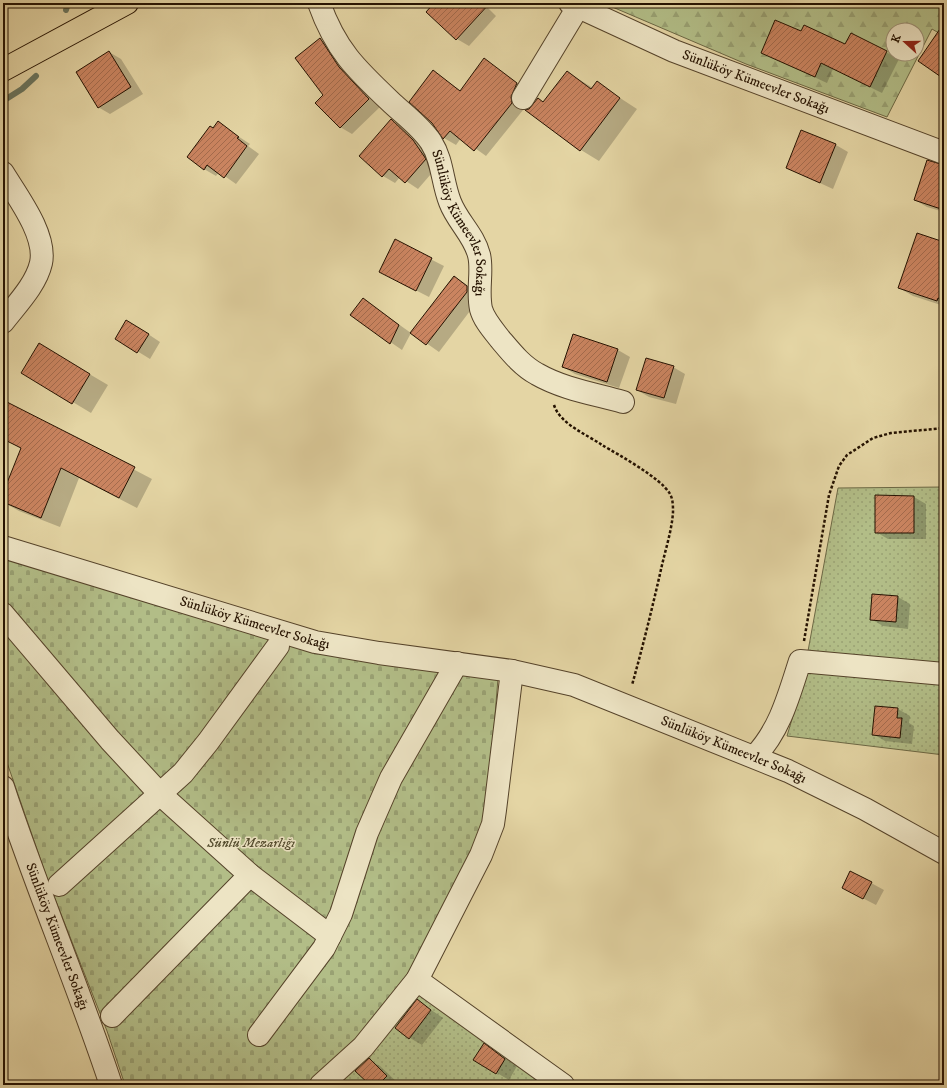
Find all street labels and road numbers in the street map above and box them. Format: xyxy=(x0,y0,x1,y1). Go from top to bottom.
street label: Sünlüköy Kümeevler Sokağı xyxy=(680,46,832,118)
street label: Sünlüköy Kümeevler Sokağı xyxy=(427,147,489,297)
street label: Sünlüköy Kümeevler Sokağı xyxy=(177,592,331,653)
street label: Sünlüköy Kümeevler Sokağı xyxy=(658,712,810,788)
street label: Sünlüköy Kümeevler Sokağı xyxy=(21,860,93,1013)

